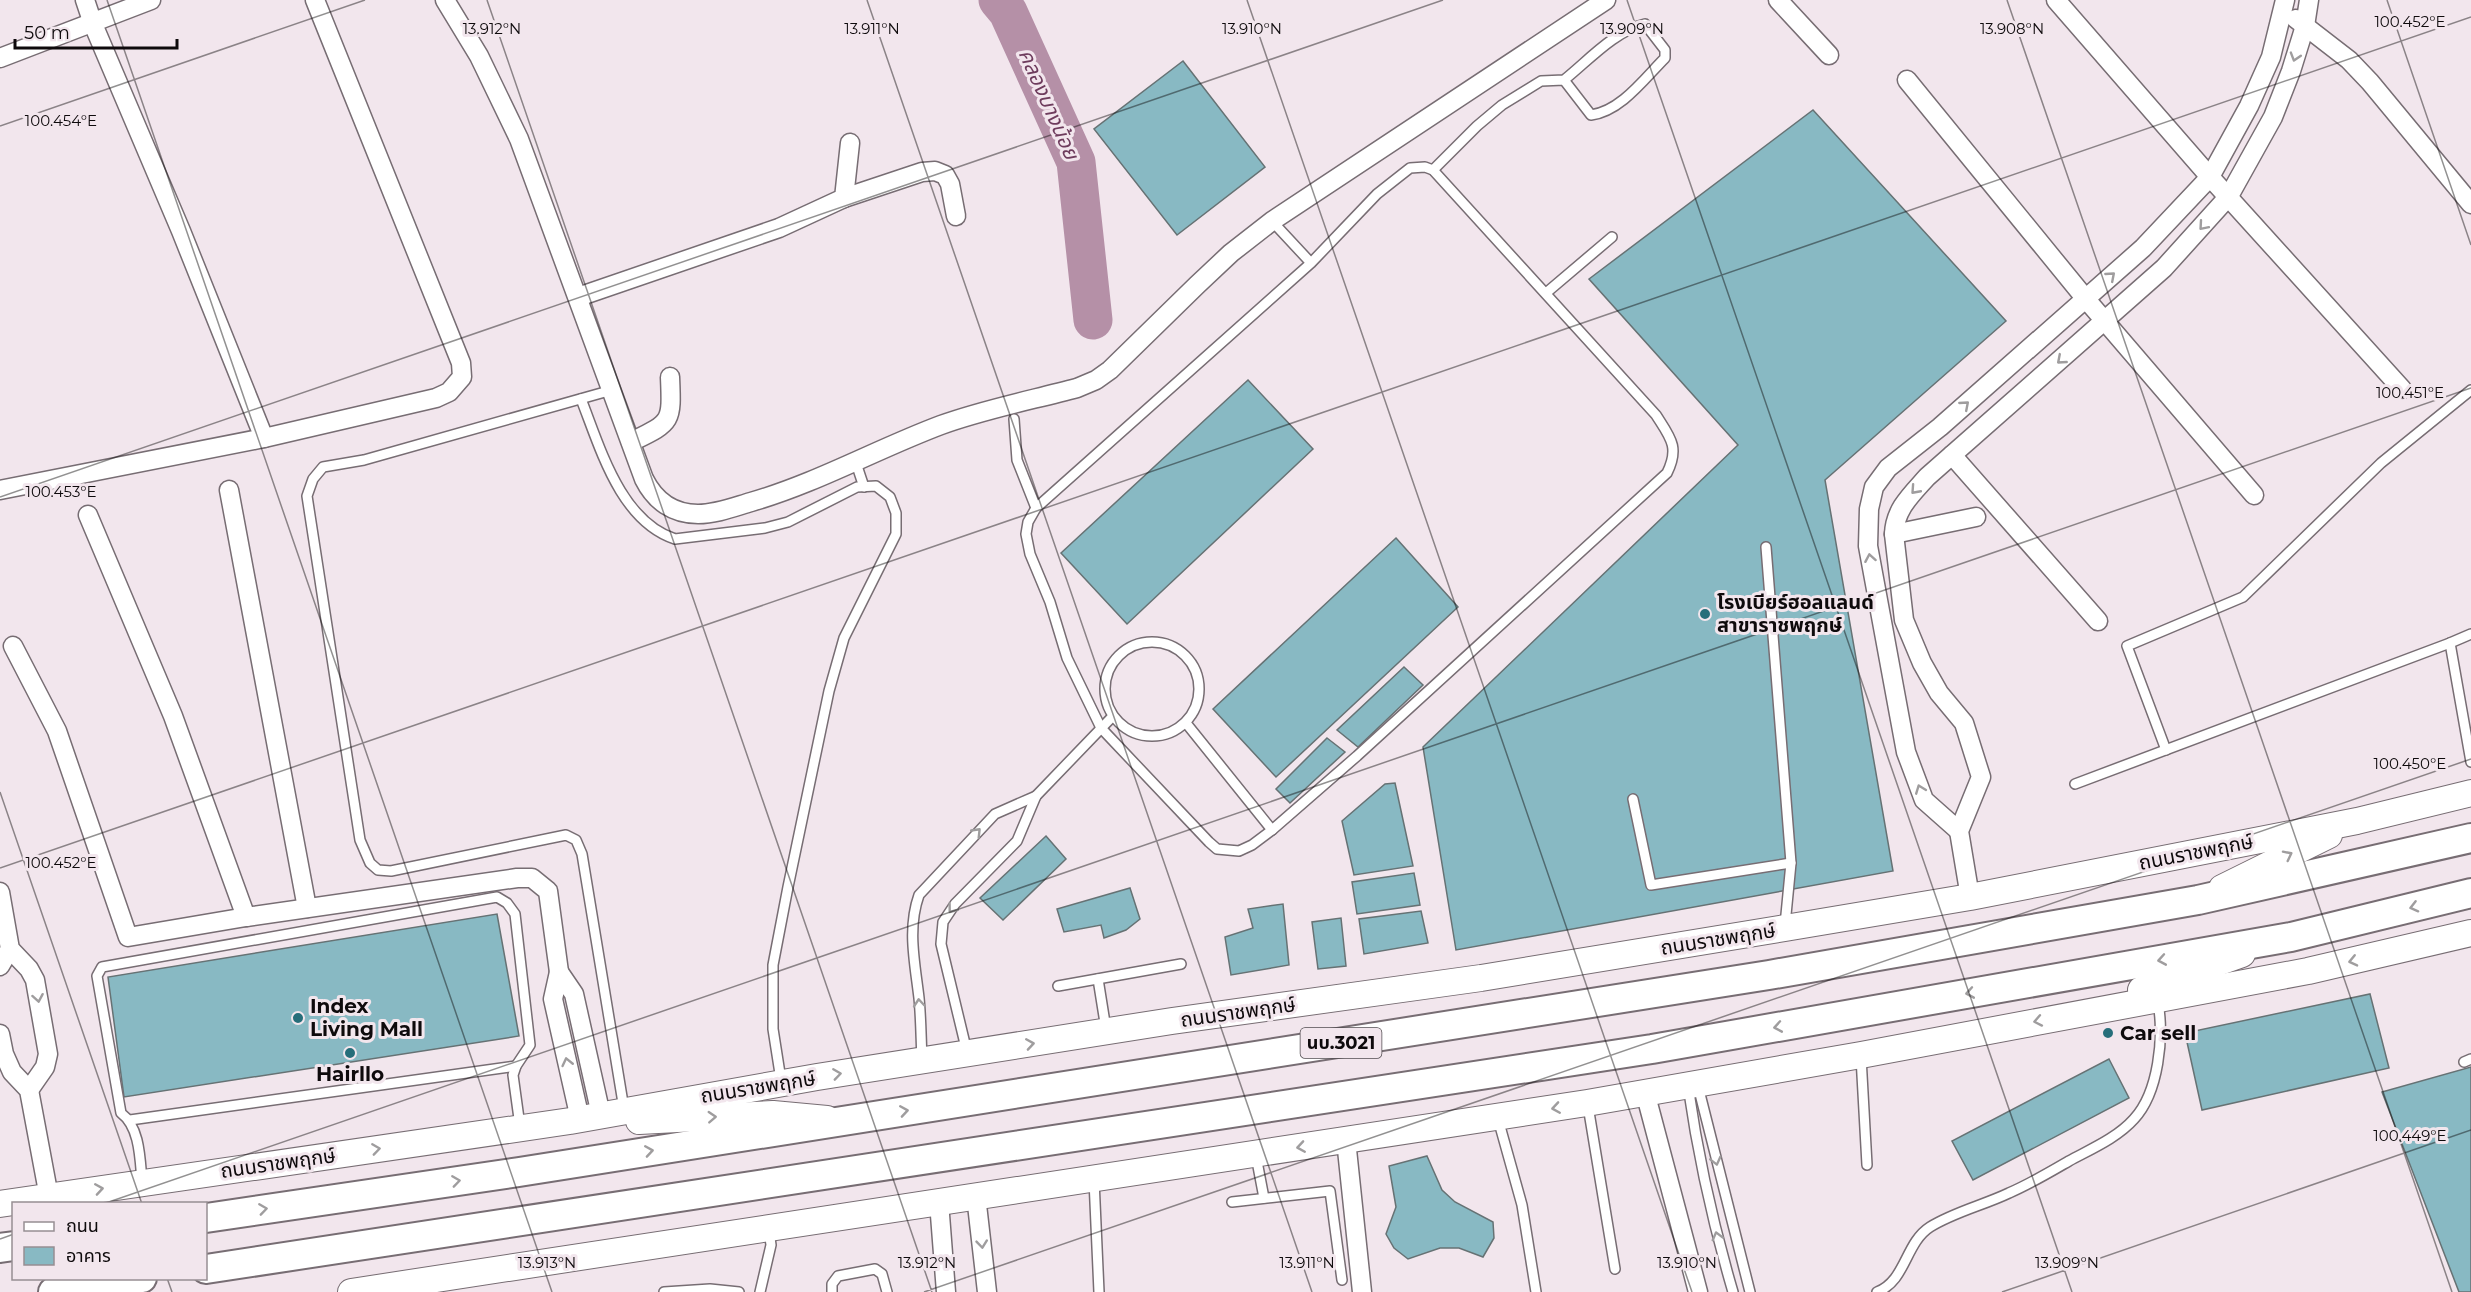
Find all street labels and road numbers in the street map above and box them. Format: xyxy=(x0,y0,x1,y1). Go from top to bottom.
street label: ถนนราชพฤกษ์ xyxy=(2137,829,2256,875)
street label: ถนนราชพฤกษ์ xyxy=(1659,918,1777,960)
street label: ถนนราชพฤกษ์ xyxy=(1179,992,1297,1032)
road number: นบ.3021 xyxy=(1300,1028,1382,1058)
street label: ถนนราชพฤกษ์ xyxy=(699,1066,817,1108)
street label: ถนนราชพฤกษ์ xyxy=(219,1143,337,1183)

